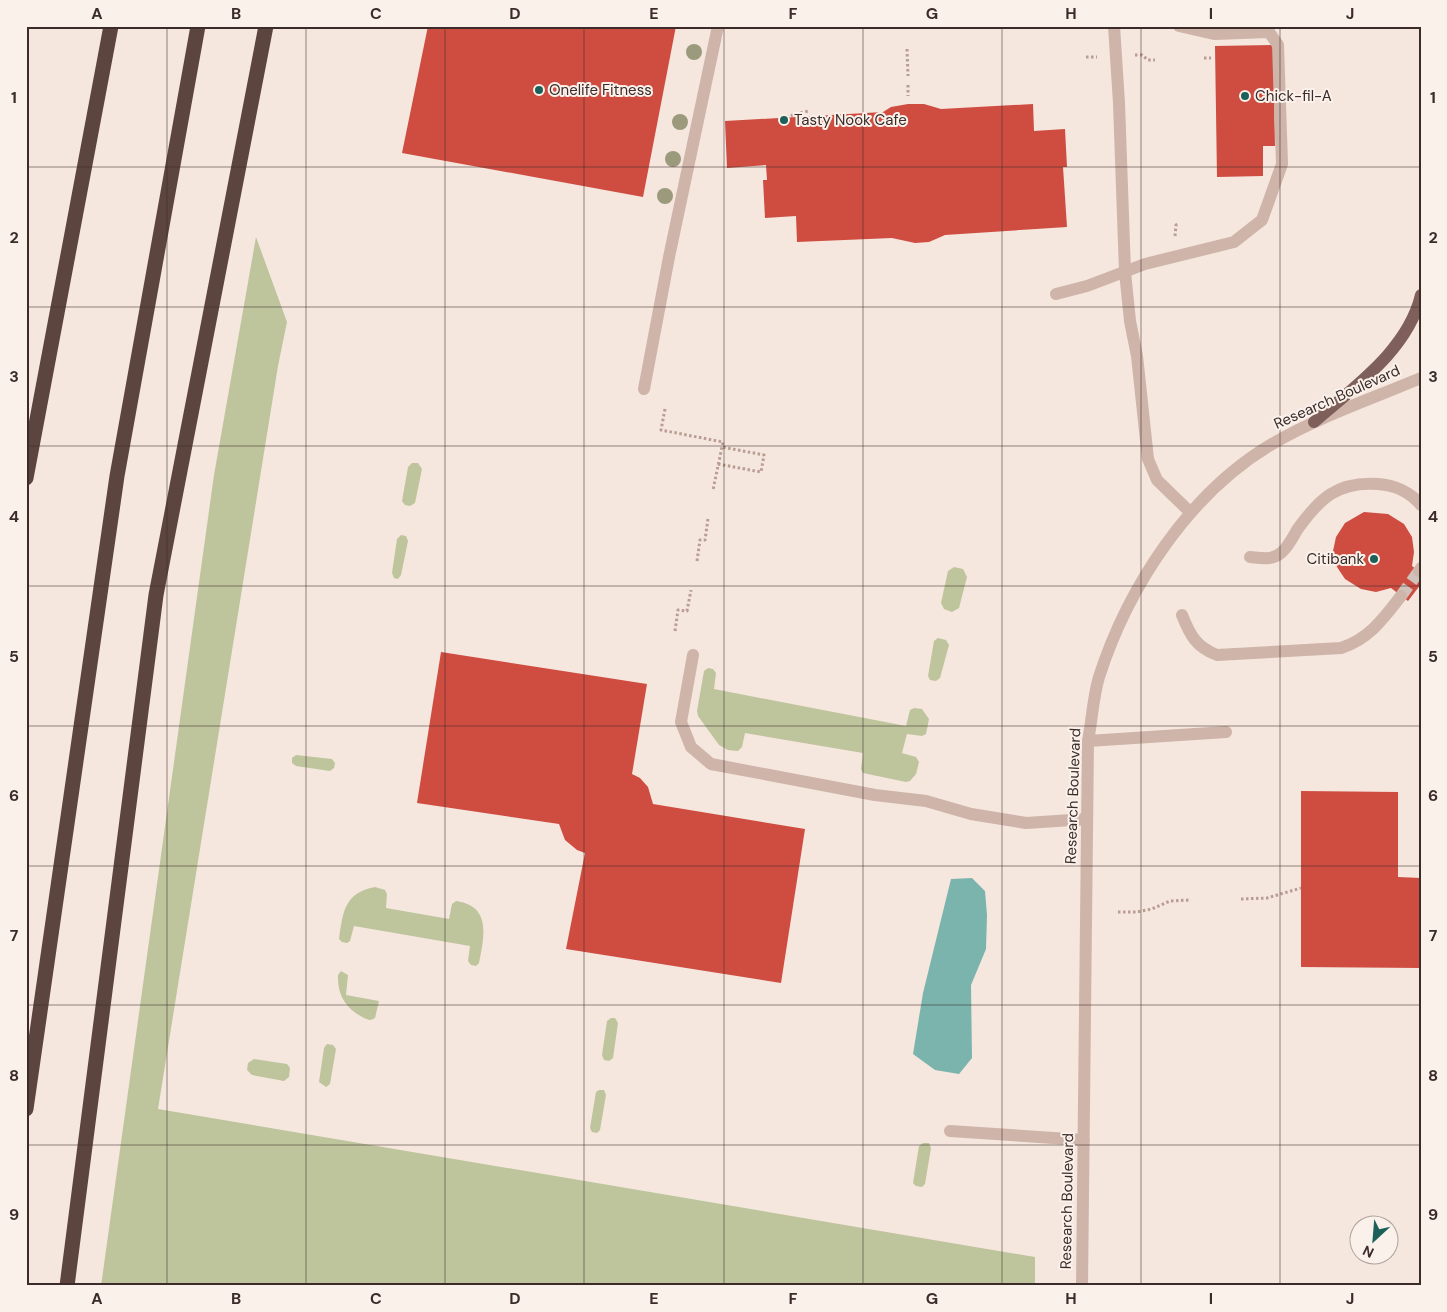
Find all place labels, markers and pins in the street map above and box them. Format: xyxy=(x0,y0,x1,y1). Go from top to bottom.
place label: Onelife Fitness xyxy=(549,80,652,100)
marker: Onelife Fitness xyxy=(533,84,545,96)
place label: Chick-fil-A xyxy=(1255,86,1332,106)
marker: Chick-fil-A xyxy=(1239,90,1251,102)
place label: Tasty Nook Cafe xyxy=(794,110,907,130)
marker: Tasty Nook Cafe xyxy=(778,114,790,126)
place label: Citibank xyxy=(1306,549,1364,569)
marker: Citibank xyxy=(1368,553,1380,565)

